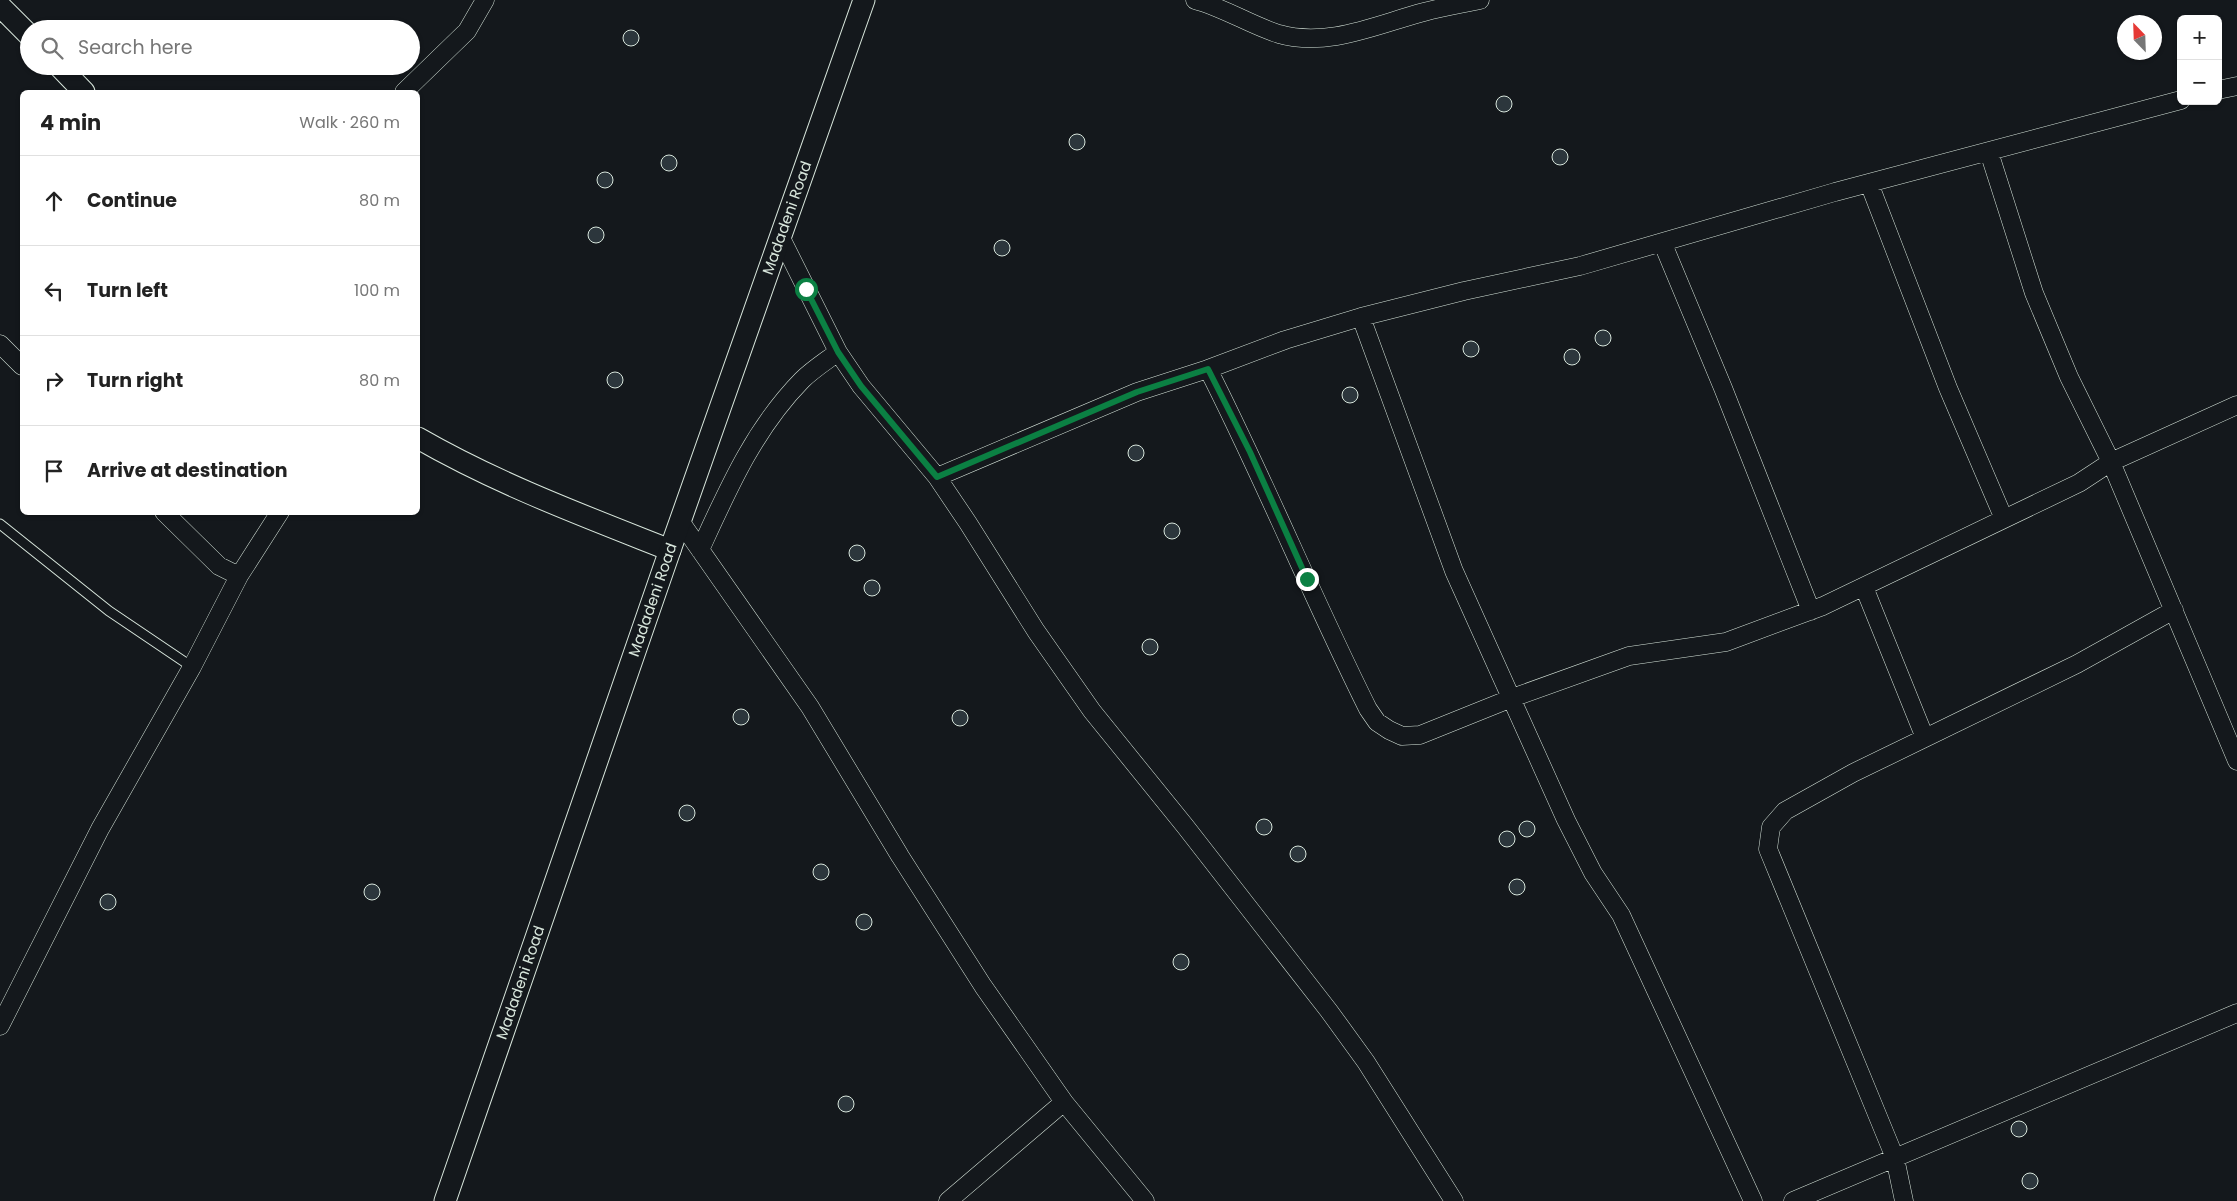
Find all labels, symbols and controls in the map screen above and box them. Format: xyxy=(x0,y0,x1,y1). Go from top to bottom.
north arrow xyxy=(2117,15,2162,60)
map controls xyxy=(2177,15,2222,105)
button: + xyxy=(2177,15,2222,60)
search box xyxy=(20,20,420,75)
icon: search xyxy=(38,34,66,62)
text: Search here xyxy=(78,34,192,61)
button: − xyxy=(2177,60,2222,105)
text: 4 min xyxy=(40,108,101,137)
text: Walk · 260 m xyxy=(299,111,400,134)
street label: Madadeni Road xyxy=(757,158,816,277)
icon: ahead xyxy=(40,187,68,215)
text: Continue xyxy=(87,187,177,214)
text: 80 m xyxy=(359,189,400,212)
icon: left xyxy=(40,277,68,305)
text: Turn left xyxy=(87,277,168,304)
route start xyxy=(795,278,818,301)
text: 100 m xyxy=(354,279,400,302)
icon: right xyxy=(40,367,68,395)
text: Turn right xyxy=(87,367,183,394)
text: 80 m xyxy=(359,369,400,392)
icon: arrive xyxy=(40,457,68,485)
text: Arrive at destination xyxy=(87,457,288,484)
street label: Madadeni Road xyxy=(623,540,682,659)
route end xyxy=(1296,568,1319,591)
street label: Madadeni Road xyxy=(491,923,549,1042)

